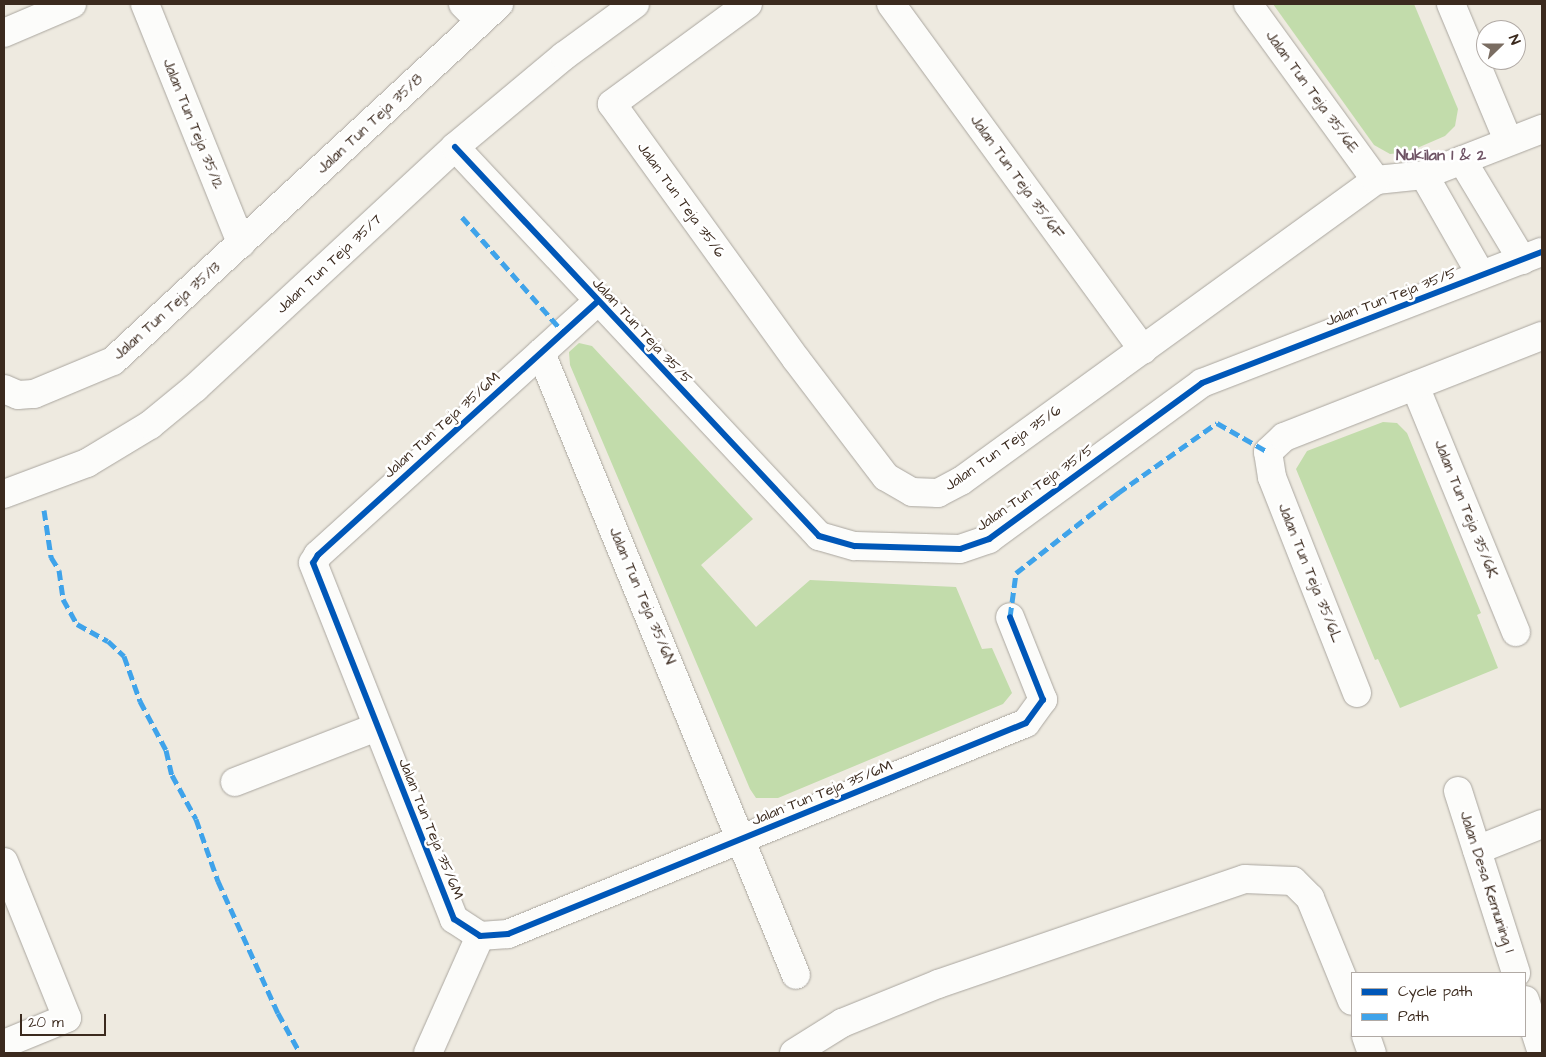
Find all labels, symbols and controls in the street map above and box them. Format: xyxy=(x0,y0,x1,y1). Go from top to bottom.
north arrow xyxy=(1476,20,1526,70)
street label: Jalan Tun Teja 35/6E xyxy=(1262,27,1362,157)
text: N xyxy=(1503,32,1525,48)
street label: Jalan Tun Teja 35/12 xyxy=(159,56,227,192)
street label: Jalan Tun Teja 35/8 xyxy=(313,70,427,178)
street label: Jalan Tun Teja 35/6F xyxy=(966,112,1068,242)
street label: Jalan Tun Teja 35/6 xyxy=(633,139,729,261)
district label: Nukilan 1 & 2 xyxy=(1396,145,1486,165)
street label: Jalan Tun Teja 35/7 xyxy=(273,210,385,318)
street label: Jalan Tun Teja 35/13 xyxy=(110,258,224,364)
street label: Jalan Tun Teja 35/5 xyxy=(1323,264,1459,330)
street label: Jalan Tun Teja 35/5 xyxy=(588,274,696,388)
street label: Jalan Tun Teja 35/6M xyxy=(380,368,504,482)
street label: Jalan Tun Teja 35/6 xyxy=(941,401,1065,495)
street label: Jalan Tun Teja 35/6K xyxy=(1430,438,1502,580)
street label: Jalan Tun Teja 35/5 xyxy=(973,441,1097,535)
street label: Jalan Tun Teja 35/6L xyxy=(1274,501,1346,645)
street label: Jalan Tun Teja 35/6N xyxy=(605,525,679,667)
street label: Jalan Tun Teja 35/6M xyxy=(395,756,467,902)
street label: Jalan Tun Teja 35/6M xyxy=(749,757,895,829)
street label: Jalan Desa Kemuning 1 xyxy=(1456,809,1518,955)
legend xyxy=(1351,972,1526,1037)
text: Cycle path xyxy=(1398,981,1472,1002)
scale bar xyxy=(22,1004,109,1036)
text: Path xyxy=(1398,1006,1429,1027)
text: 20 m xyxy=(28,1012,64,1033)

